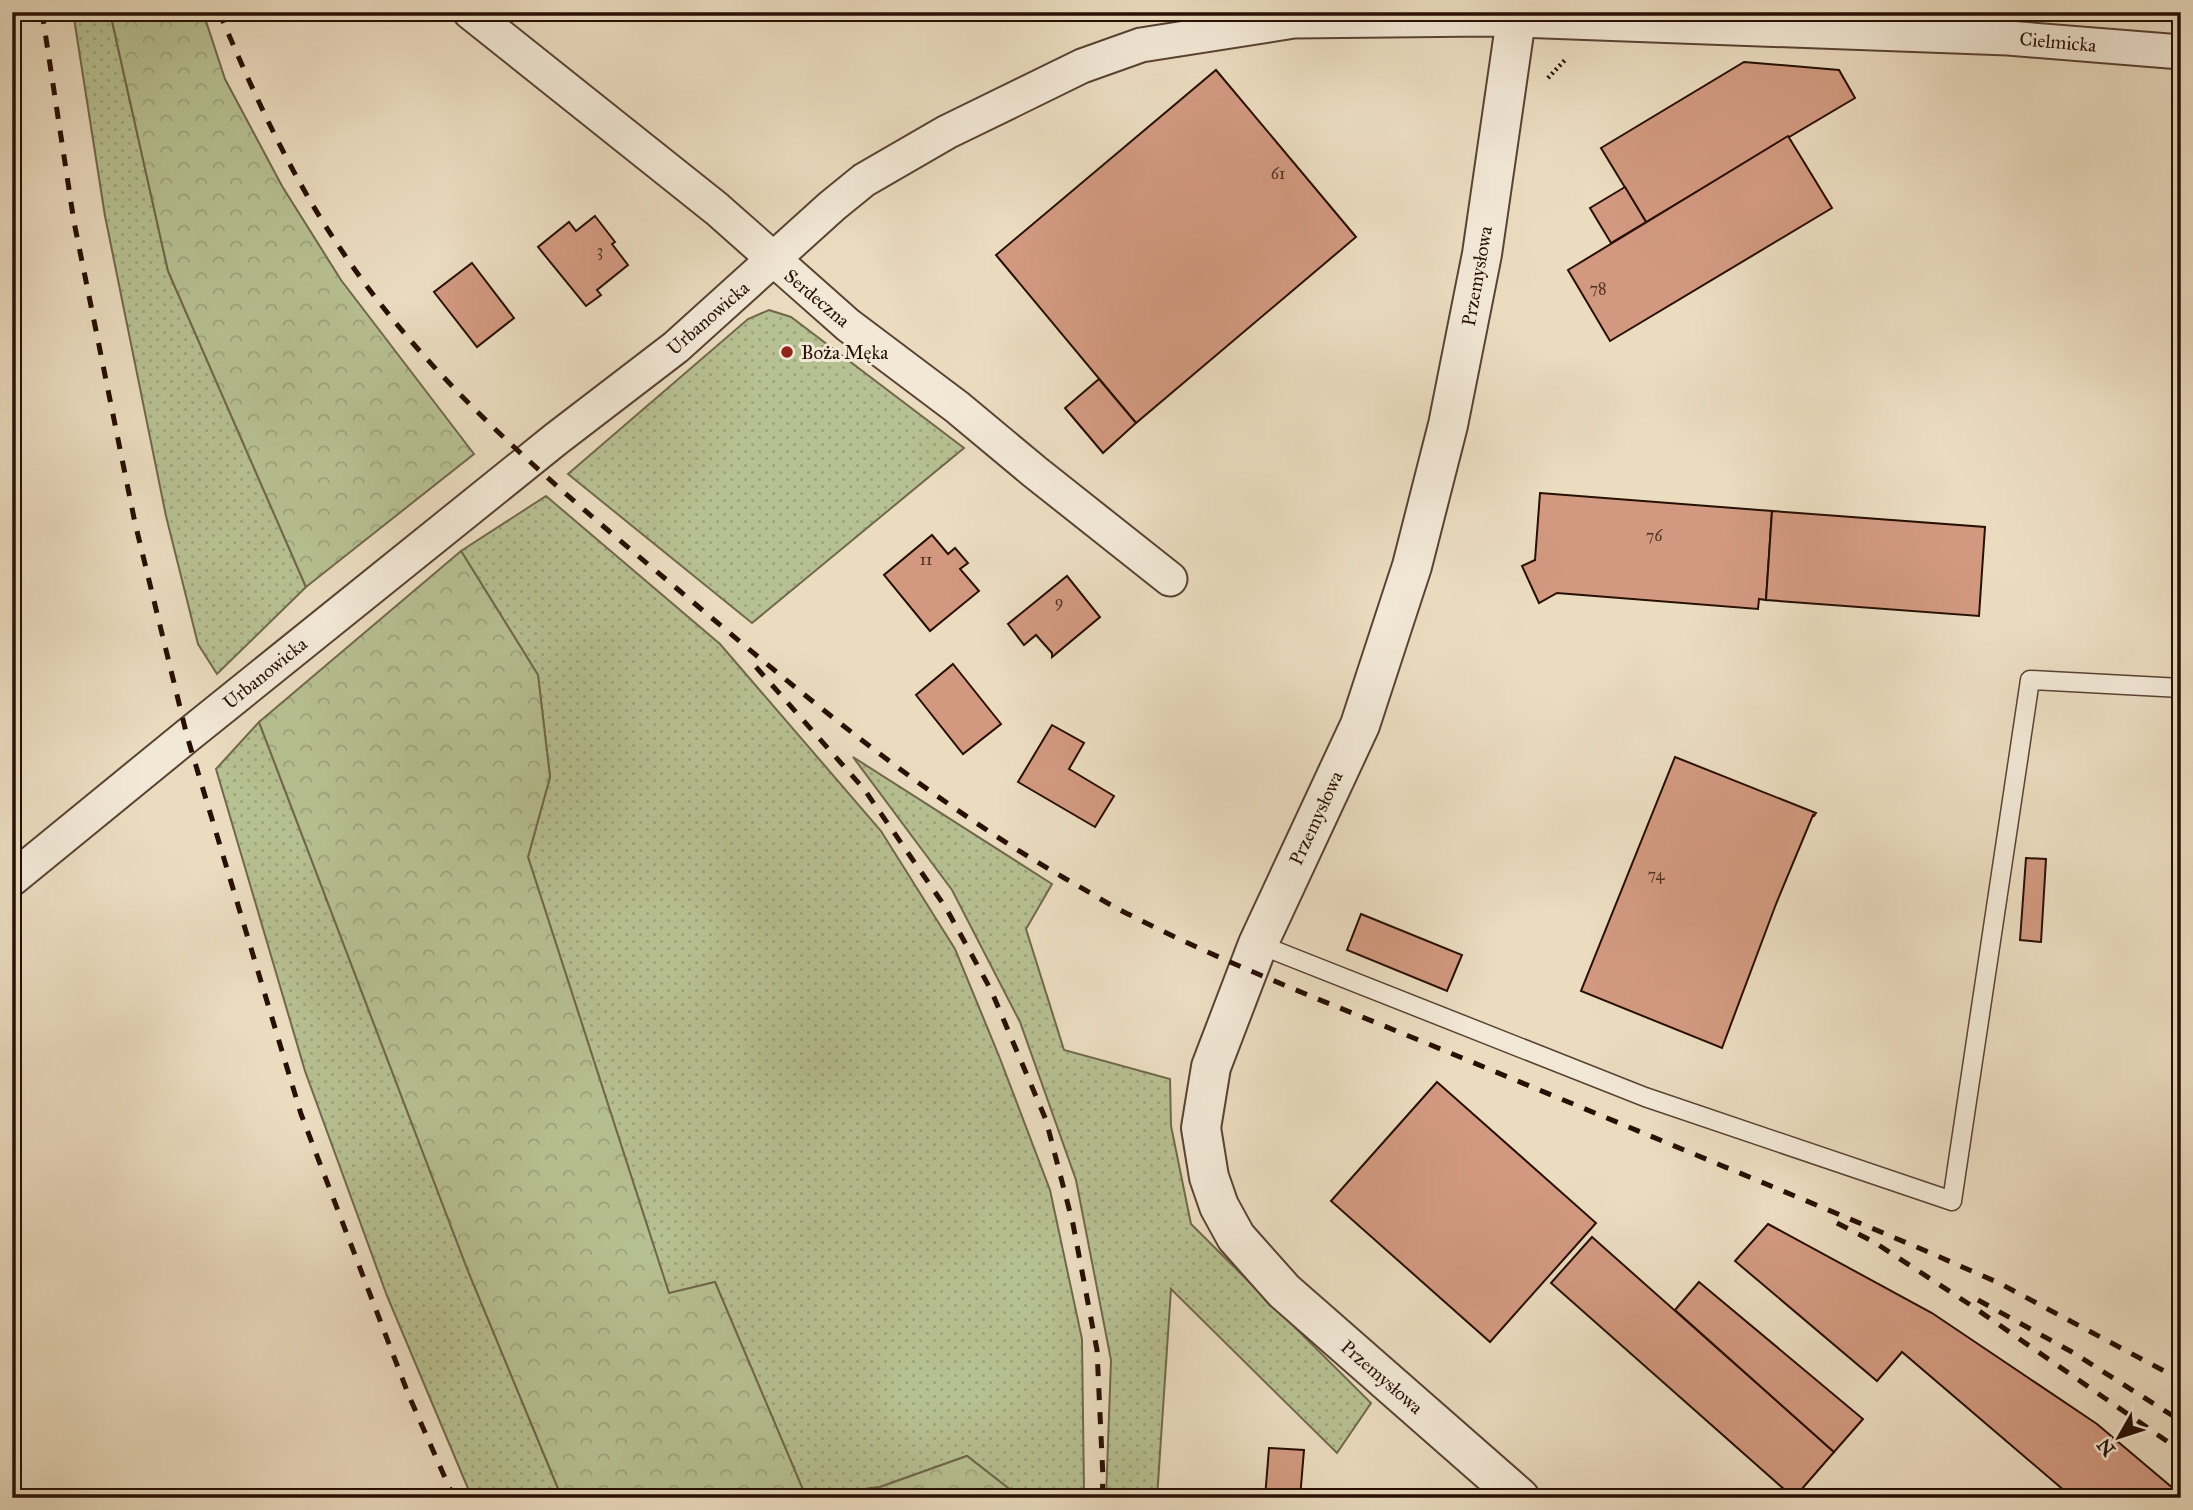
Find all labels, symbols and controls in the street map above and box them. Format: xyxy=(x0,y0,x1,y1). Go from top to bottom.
street label: Cielmicka xyxy=(2019,27,2098,57)
house number: 61 xyxy=(1271,164,1285,183)
street label: Przemysłowa xyxy=(1457,223,1497,328)
house number: 3 xyxy=(597,241,603,260)
street label: Serdeczna xyxy=(780,264,855,333)
street label: Urbanowicka xyxy=(662,275,755,360)
house number: 78 xyxy=(1589,279,1607,298)
place label: Boża Męka xyxy=(801,341,889,364)
marker: Boża Męka xyxy=(779,344,795,360)
house number: 76 xyxy=(1646,526,1663,545)
house number: 11 xyxy=(920,550,932,569)
house number: 9 xyxy=(1055,592,1063,611)
street label: Urbanowicka xyxy=(218,632,312,714)
street label: Przemysłowa xyxy=(1284,766,1348,869)
house number: 74 xyxy=(1647,865,1666,884)
street label: Przemysłowa xyxy=(1336,1335,1428,1419)
north arrow xyxy=(2084,1402,2154,1472)
text: N xyxy=(2092,1434,2120,1461)

